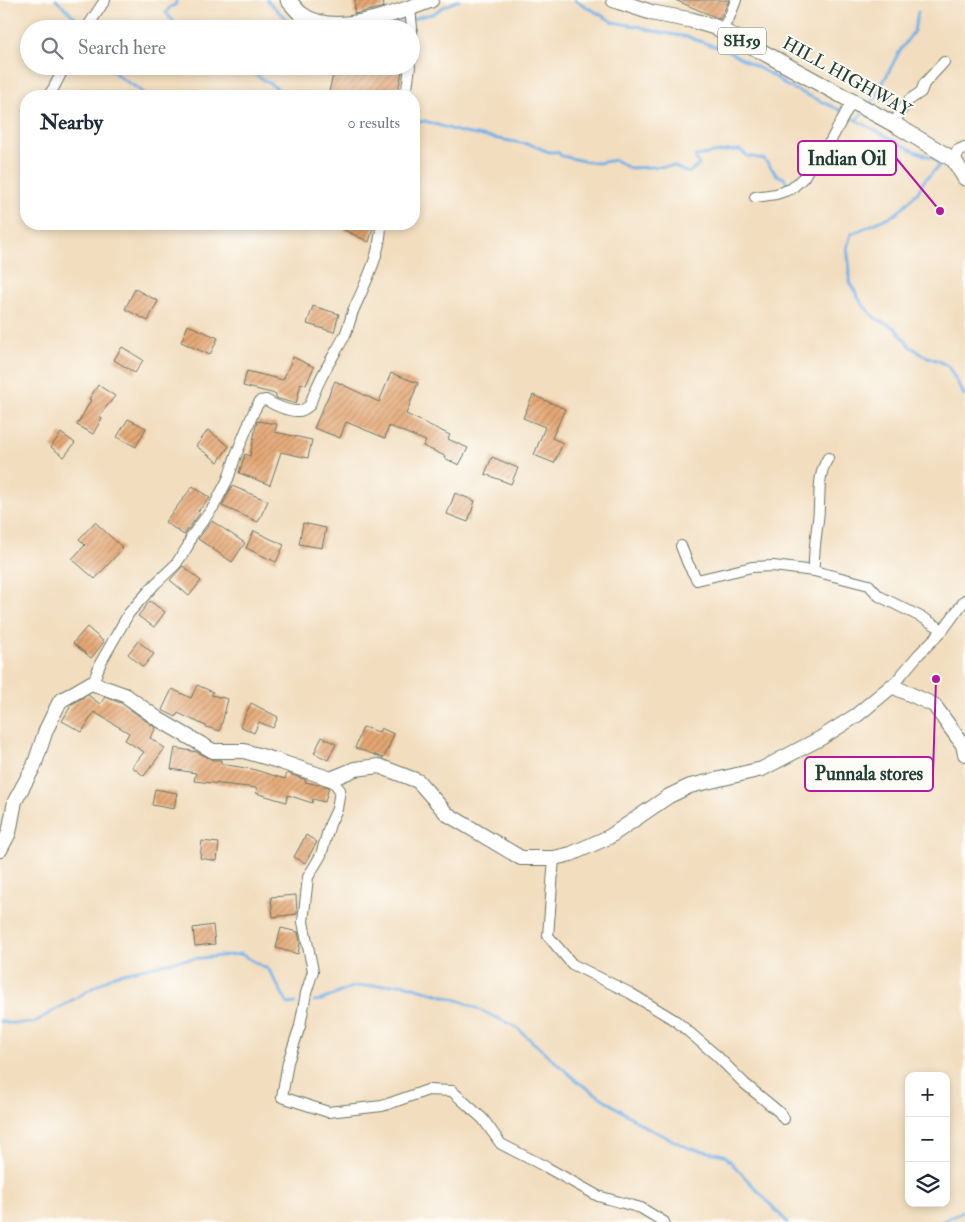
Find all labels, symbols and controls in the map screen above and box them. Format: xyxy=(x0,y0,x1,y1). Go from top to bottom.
search box xyxy=(20,20,420,75)
road number: SH59 xyxy=(718,27,766,54)
street label: HILL HIGHWAY xyxy=(778,32,916,122)
icon: search xyxy=(38,34,66,62)
text: Search here xyxy=(78,36,166,60)
text: Nearby xyxy=(40,109,103,136)
text: 0 results xyxy=(347,113,400,133)
callout: Indian Oil xyxy=(798,141,896,175)
text: Indian Oil xyxy=(808,147,887,171)
callout: Punnala stores xyxy=(805,757,933,791)
text: Punnala stores xyxy=(815,762,924,786)
map controls xyxy=(905,1072,950,1207)
button: + xyxy=(905,1072,950,1117)
button: − xyxy=(905,1117,950,1162)
button: layers xyxy=(905,1162,950,1207)

